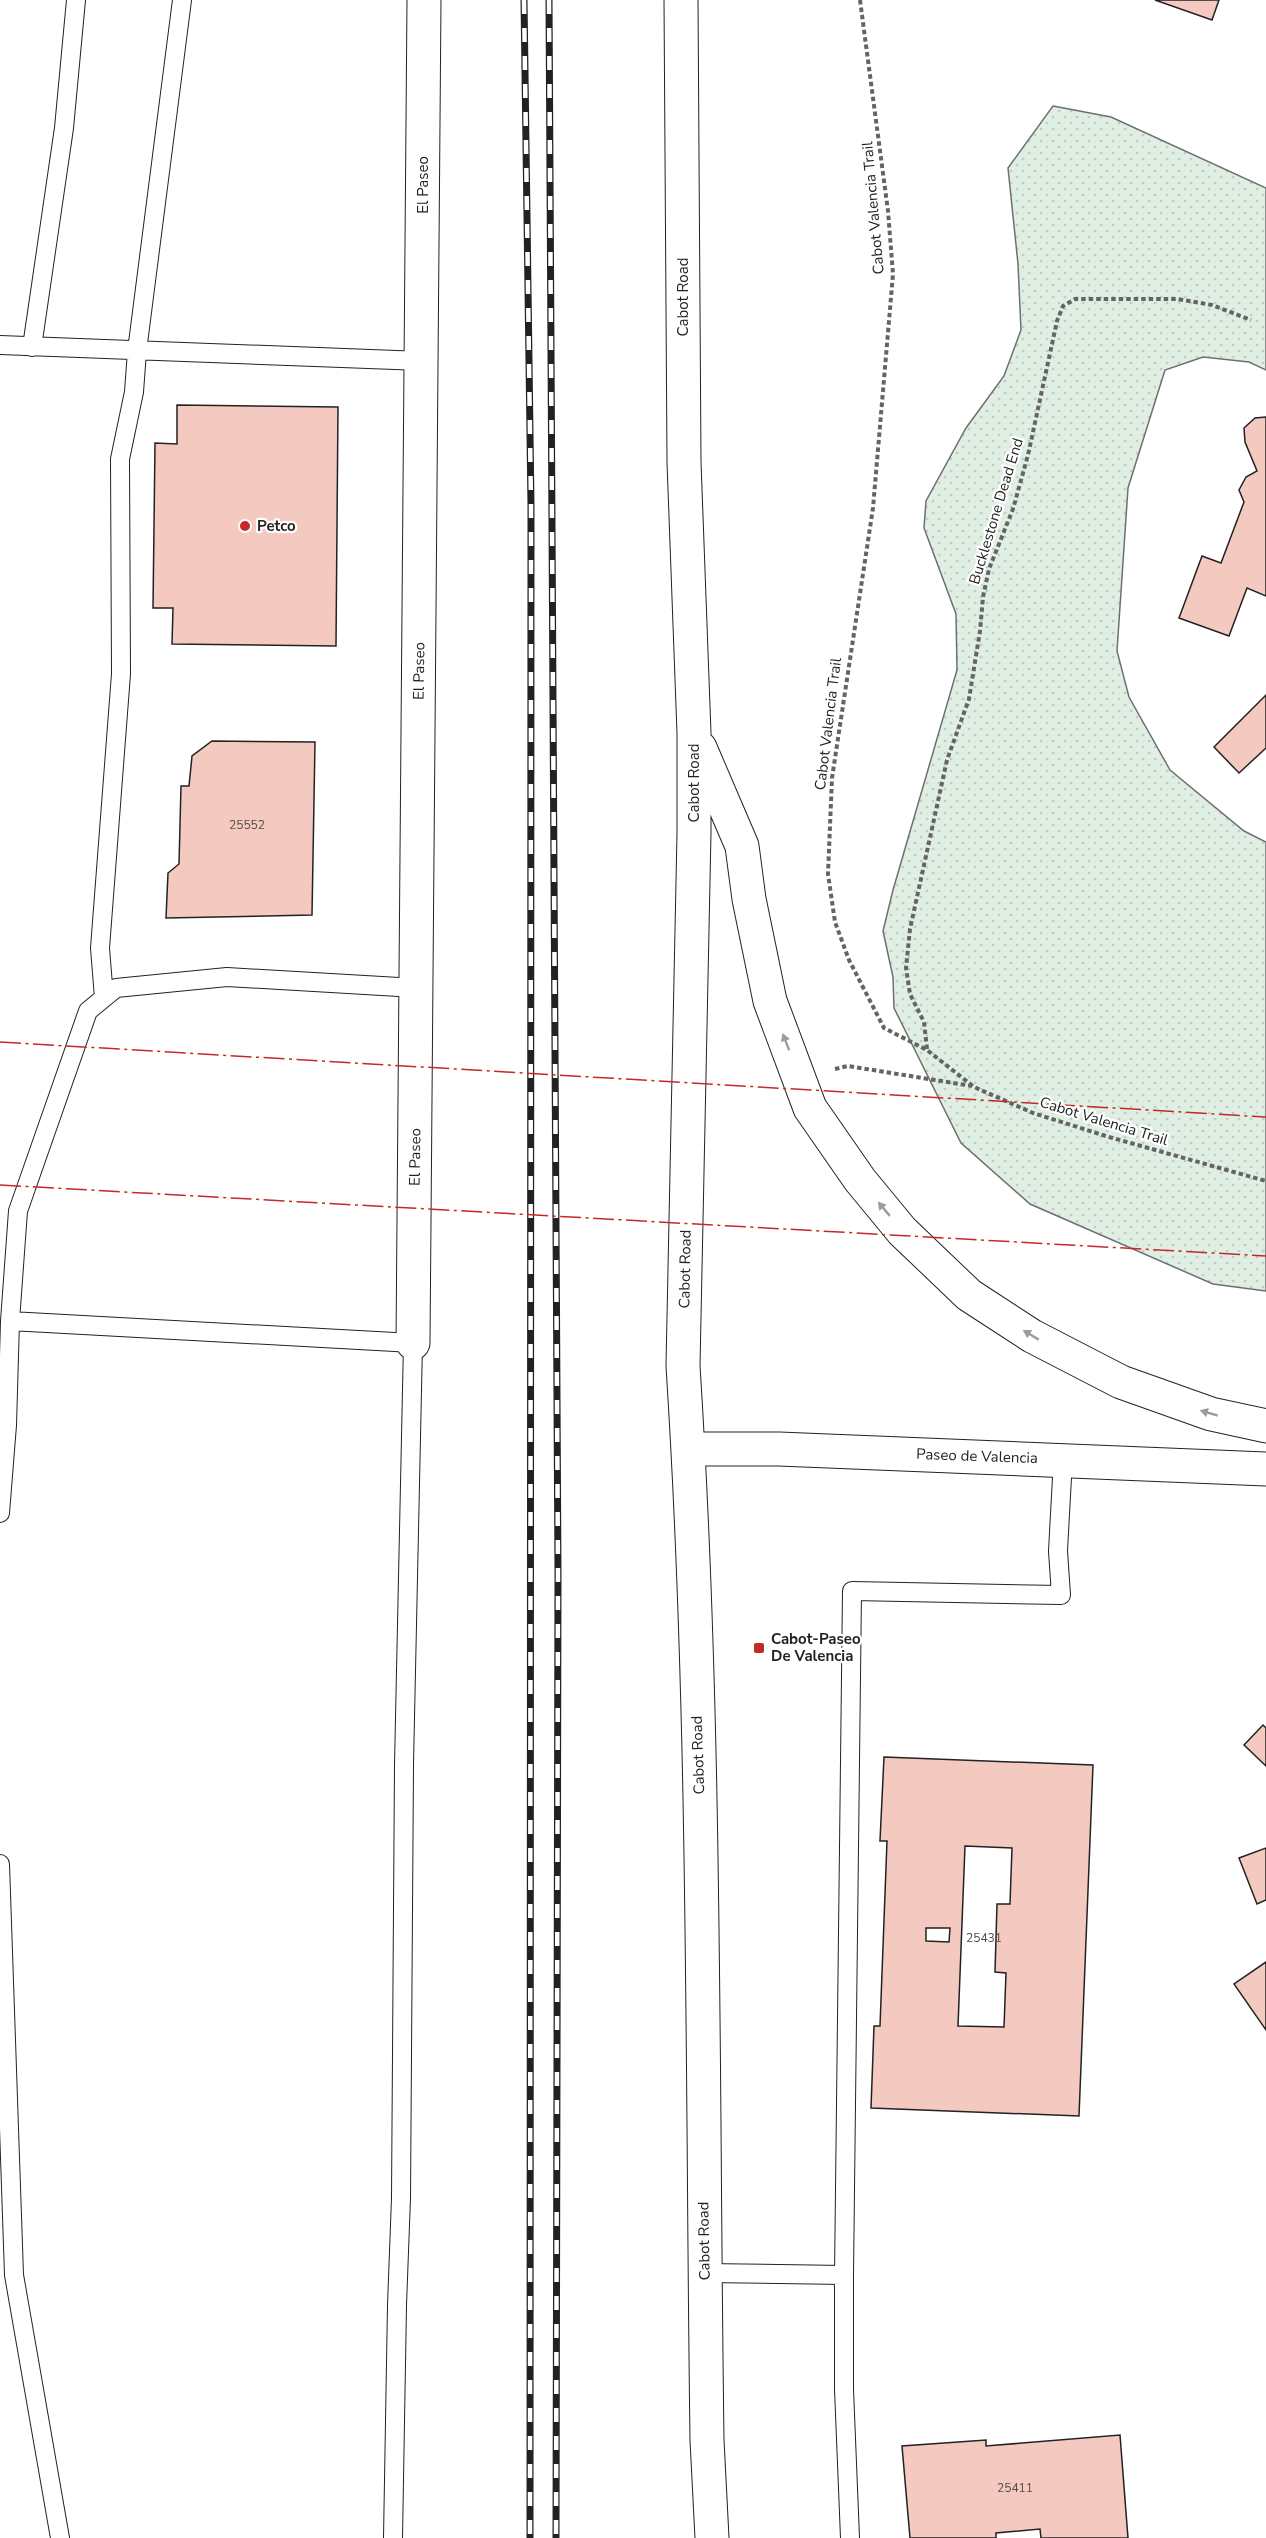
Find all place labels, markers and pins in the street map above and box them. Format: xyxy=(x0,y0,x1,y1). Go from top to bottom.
place label: Petco xyxy=(257,516,296,536)
marker: Petco xyxy=(238,519,252,533)
place label: Cabot-Paseo De Valencia xyxy=(771,1629,861,1666)
marker: Cabot-Paseo De Valencia xyxy=(752,1641,766,1655)

